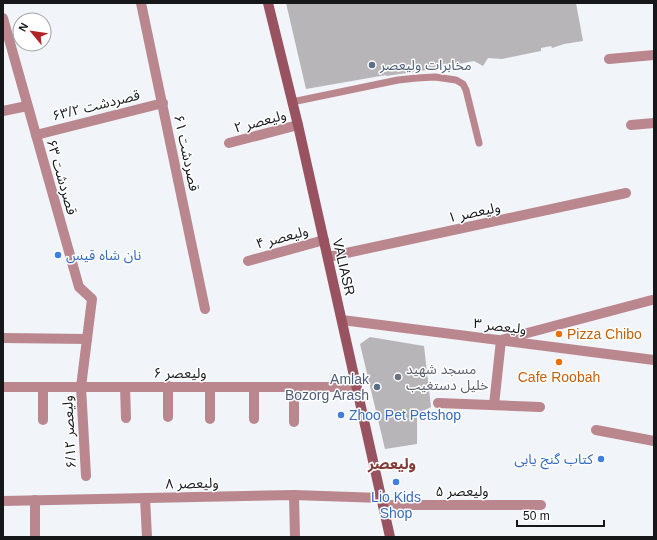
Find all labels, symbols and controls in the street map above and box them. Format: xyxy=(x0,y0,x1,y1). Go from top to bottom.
north arrow xyxy=(12,12,52,52)
text: N xyxy=(16,21,30,34)
place label: مخابرات ولیعصر xyxy=(379,57,472,74)
marker: مخابرات ولیعصر xyxy=(367,60,377,70)
street label: ۶۳/۲ قصردشت xyxy=(51,86,142,125)
street label: ۲ ولیعصر xyxy=(232,106,288,137)
street label: ۶۱ قصردشت xyxy=(170,113,203,193)
street label: ۶۳ قصردشت xyxy=(43,138,80,217)
street label: ۱ ولیعصر xyxy=(446,199,502,226)
street label: ۴ ولیعصر xyxy=(254,222,310,253)
street label: VALIASR xyxy=(330,237,358,297)
place label: نان شاه قیس xyxy=(66,247,141,264)
marker: نان شاه قیس xyxy=(53,250,63,260)
street label: ۳ ولیعصر xyxy=(473,315,527,338)
place label: Pizza Chibo xyxy=(567,326,642,342)
marker: Pizza Chibo xyxy=(554,329,564,339)
marker: Cafe Roobah xyxy=(554,357,564,367)
place label: مسجد شهید خلیل دستغیب xyxy=(406,361,488,394)
street label: ۶ ولیعصر xyxy=(153,365,207,382)
place label: Cafe Roobah xyxy=(518,369,600,385)
place label: Amlak Bozorg Arash xyxy=(285,371,370,403)
marker: مسجد شهید خلیل دستغیب xyxy=(393,372,403,382)
marker: Amlak Bozorg Arash xyxy=(372,382,382,392)
street label: ۶/۱۲ ولیعصر xyxy=(59,395,80,469)
place label: Zhoo Pet Petshop xyxy=(349,407,461,423)
marker: Zhoo Pet Petshop xyxy=(336,410,346,420)
place label: کتاب گنج یابی xyxy=(514,451,593,470)
marker: کتاب گنج یابی xyxy=(596,454,606,464)
district label: ولیعصر xyxy=(367,455,416,473)
street label: ۸ ولیعصر xyxy=(165,475,219,492)
marker: Lio Kids Shop xyxy=(391,477,401,487)
street label: ۵ ولیعصر xyxy=(435,483,489,500)
place label: Lio Kids Shop xyxy=(371,489,421,521)
scale bar xyxy=(517,502,604,528)
text: 50 m xyxy=(523,509,550,523)

